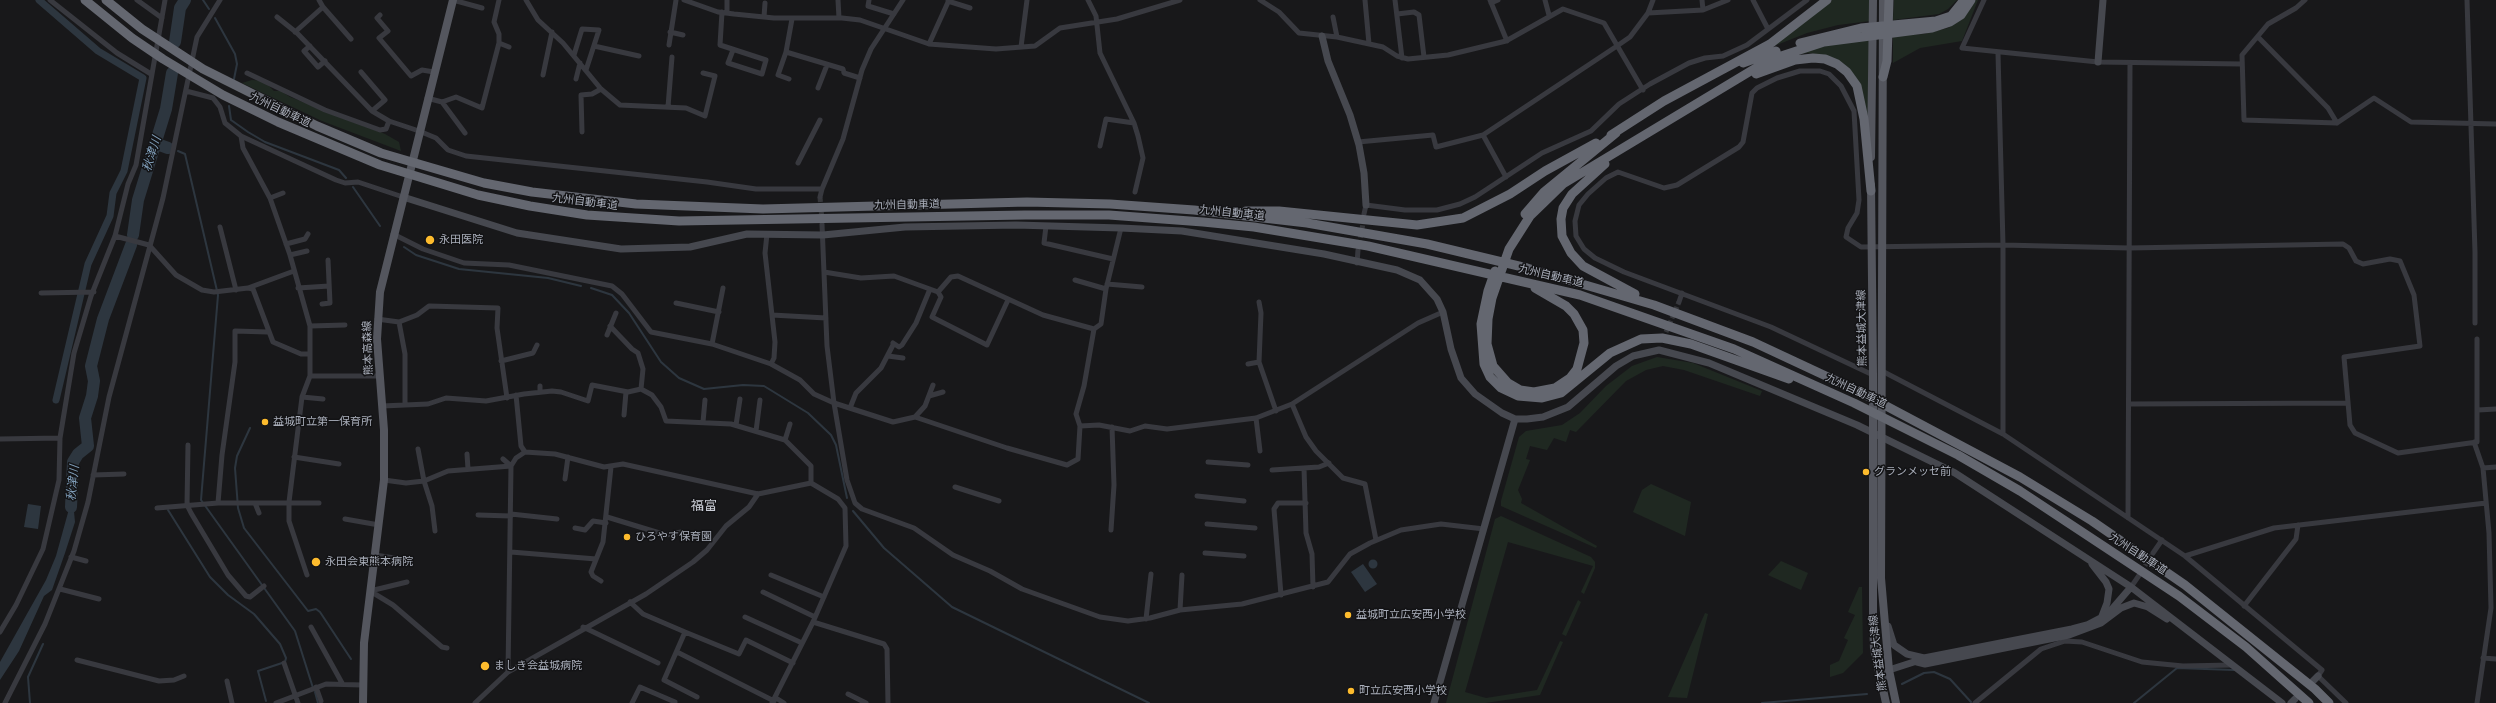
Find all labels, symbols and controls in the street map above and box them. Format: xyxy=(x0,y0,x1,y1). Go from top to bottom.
street label: 九州自動車道 xyxy=(247,90,313,130)
water label: 秋津川 xyxy=(140,135,164,173)
street label: 九州自動車道 xyxy=(551,191,619,213)
street label: 九州自動車道 xyxy=(874,198,940,212)
street label: 九州自動車道 xyxy=(1198,203,1266,223)
place label: 永田医院 xyxy=(439,233,483,247)
marker: 永田医院 xyxy=(424,234,436,246)
street label: 九州自動車道 xyxy=(1517,262,1585,290)
street label: 熊本益城大津線 xyxy=(1855,289,1869,367)
street label: 熊本高森線 xyxy=(360,320,376,376)
street label: 九州自動車道 xyxy=(1823,371,1889,411)
place label: 益城町立第一保育所 xyxy=(273,415,372,429)
marker: 益城町立第一保育所 xyxy=(260,417,270,427)
water label: 秋津川 xyxy=(64,464,82,502)
place label: グランメッセ前 xyxy=(1874,465,1951,479)
marker: グランメッセ前 xyxy=(1861,467,1871,477)
district label: 福富 xyxy=(691,498,717,514)
place label: ひろやす保育園 xyxy=(635,530,712,544)
street label: 九州自動車道 xyxy=(2107,530,2169,578)
marker: ひろやす保育園 xyxy=(622,532,632,542)
place label: 永田会東熊本病院 xyxy=(325,555,413,569)
marker: 永田会東熊本病院 xyxy=(310,556,322,568)
place label: 益城町立広安西小学校 xyxy=(1356,608,1466,622)
marker: 益城町立広安西小学校 xyxy=(1343,610,1353,620)
street label: 熊本益城大津線 xyxy=(1867,614,1889,692)
place label: ましき会益城病院 xyxy=(494,659,582,673)
marker: ましき会益城病院 xyxy=(479,660,491,672)
place label: 町立広安西小学校 xyxy=(1359,684,1447,698)
marker: 町立広安西小学校 xyxy=(1346,686,1356,696)

